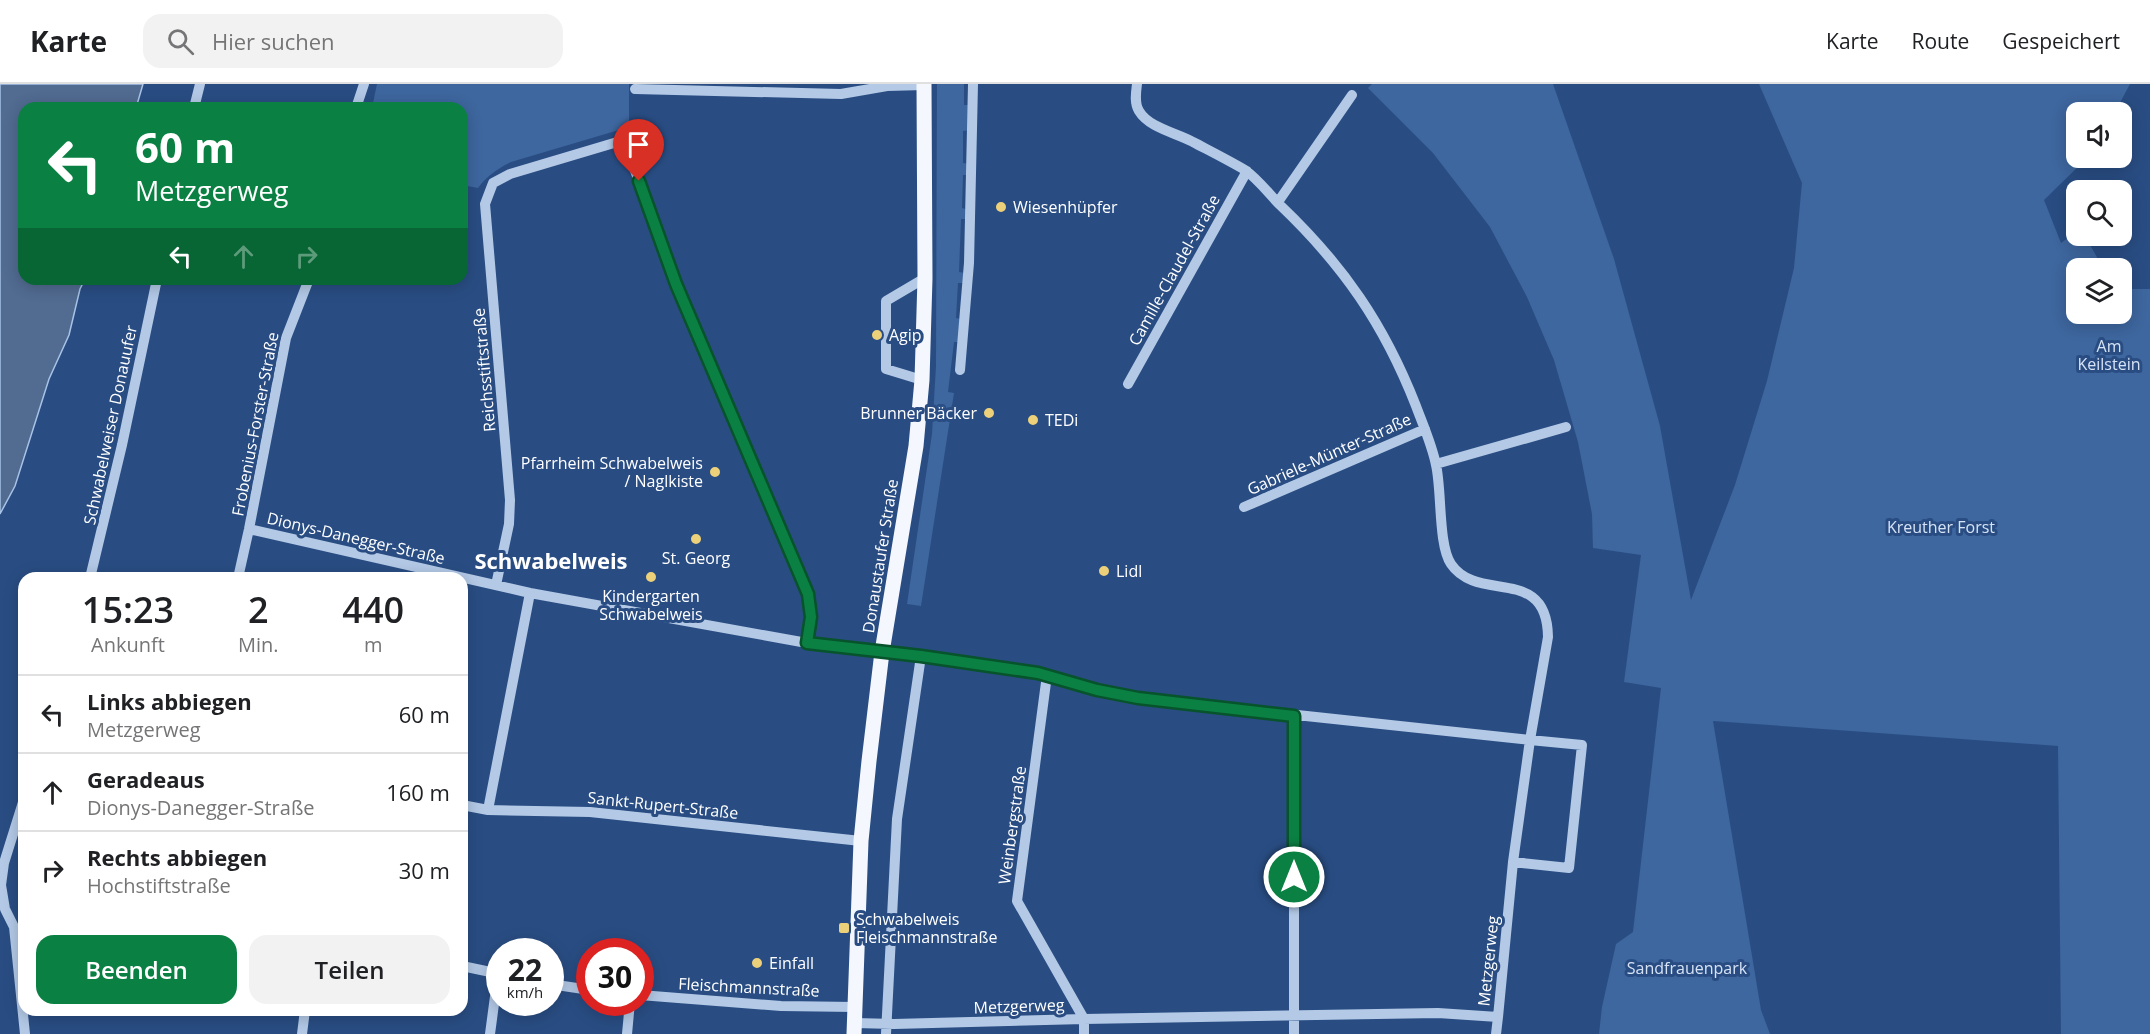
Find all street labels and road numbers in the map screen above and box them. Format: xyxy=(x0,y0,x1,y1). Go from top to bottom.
street label: Camille-Claudel-Straße xyxy=(1123,190,1225,350)
street label: Reichsstiftstraße xyxy=(468,307,500,433)
street label: Schwabelweiser Donauufer xyxy=(78,323,142,527)
street label: Frobenius-Forster-Straße xyxy=(226,330,284,518)
street label: Gabriele-Münter-Straße xyxy=(1244,408,1414,500)
street label: Donaustaufer Straße xyxy=(857,477,903,635)
street label: Dionys-Danegger-Straße xyxy=(265,507,447,569)
street label: Weinbergstraße xyxy=(993,764,1031,886)
street label: Sankt-Rupert-Straße xyxy=(587,786,739,824)
street label: Metzgerweg xyxy=(1472,914,1504,1007)
street label: Fleischmannstraße xyxy=(678,972,820,1002)
street label: Metzgerweg xyxy=(973,993,1065,1019)

